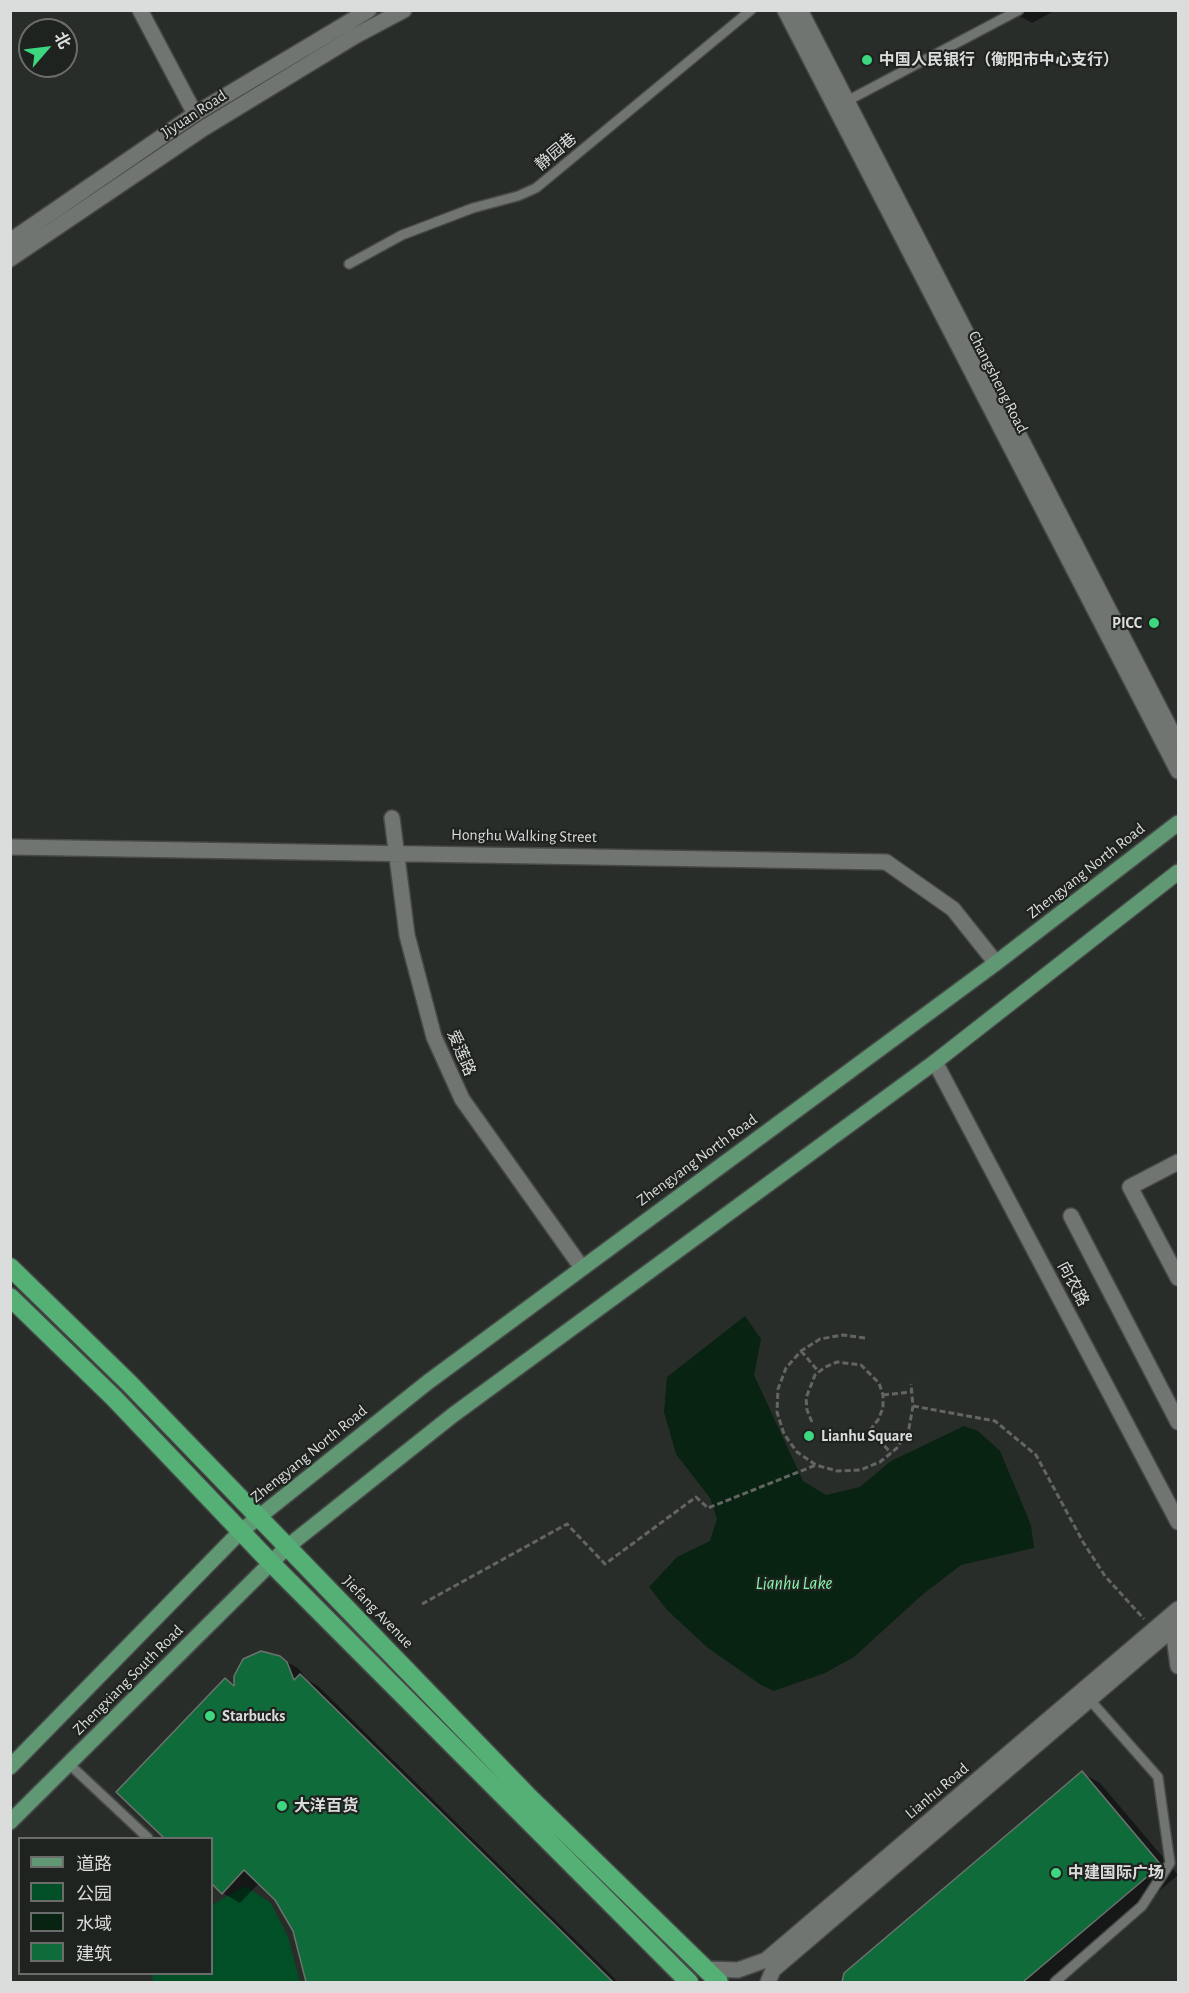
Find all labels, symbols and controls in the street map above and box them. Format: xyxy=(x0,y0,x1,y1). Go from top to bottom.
north arrow xyxy=(18,18,78,78)
text: 北 xyxy=(51,30,73,51)
place label: 中国人民银行（衡阳市中心支行） xyxy=(879,50,1119,70)
marker: 中国人民银行（衡阳市中心支行） xyxy=(860,53,874,67)
street label: Jiyuan Road xyxy=(158,86,230,142)
street label: 静园巷 xyxy=(531,129,581,175)
street label: Changsheng Road xyxy=(964,328,1032,436)
place label: PICC xyxy=(1112,613,1142,633)
marker: PICC xyxy=(1147,616,1161,630)
street label: Zhengyang North Road xyxy=(1023,819,1149,923)
street label: Honghu Walking Street xyxy=(451,825,597,847)
street label: 爱莲路 xyxy=(443,1027,479,1079)
street label: Zhengyang North Road xyxy=(633,1110,761,1210)
street label: 向农路 xyxy=(1053,1258,1093,1310)
street label: Zhengyang North Road xyxy=(247,1401,371,1507)
place label: Lianhu Square xyxy=(821,1426,913,1446)
marker: Lianhu Square xyxy=(802,1429,816,1443)
street label: Jiefang Avenue xyxy=(339,1572,417,1652)
water label: Lianhu Lake xyxy=(756,1573,832,1595)
street label: Zhengxiang South Road xyxy=(69,1621,187,1739)
place label: Starbucks xyxy=(222,1706,285,1726)
marker: Starbucks xyxy=(203,1709,217,1723)
street label: Lianhu Road xyxy=(901,1759,973,1823)
place label: 大洋百货 xyxy=(294,1796,358,1816)
marker: 大洋百货 xyxy=(275,1799,289,1813)
legend xyxy=(18,1837,213,1975)
text: 道路 xyxy=(76,1856,112,1874)
place label: 中建国际广场 xyxy=(1068,1863,1164,1883)
marker: 中建国际广场 xyxy=(1049,1866,1063,1880)
text: 公园 xyxy=(76,1886,112,1904)
text: 水域 xyxy=(76,1916,112,1934)
text: 建筑 xyxy=(76,1946,112,1964)

